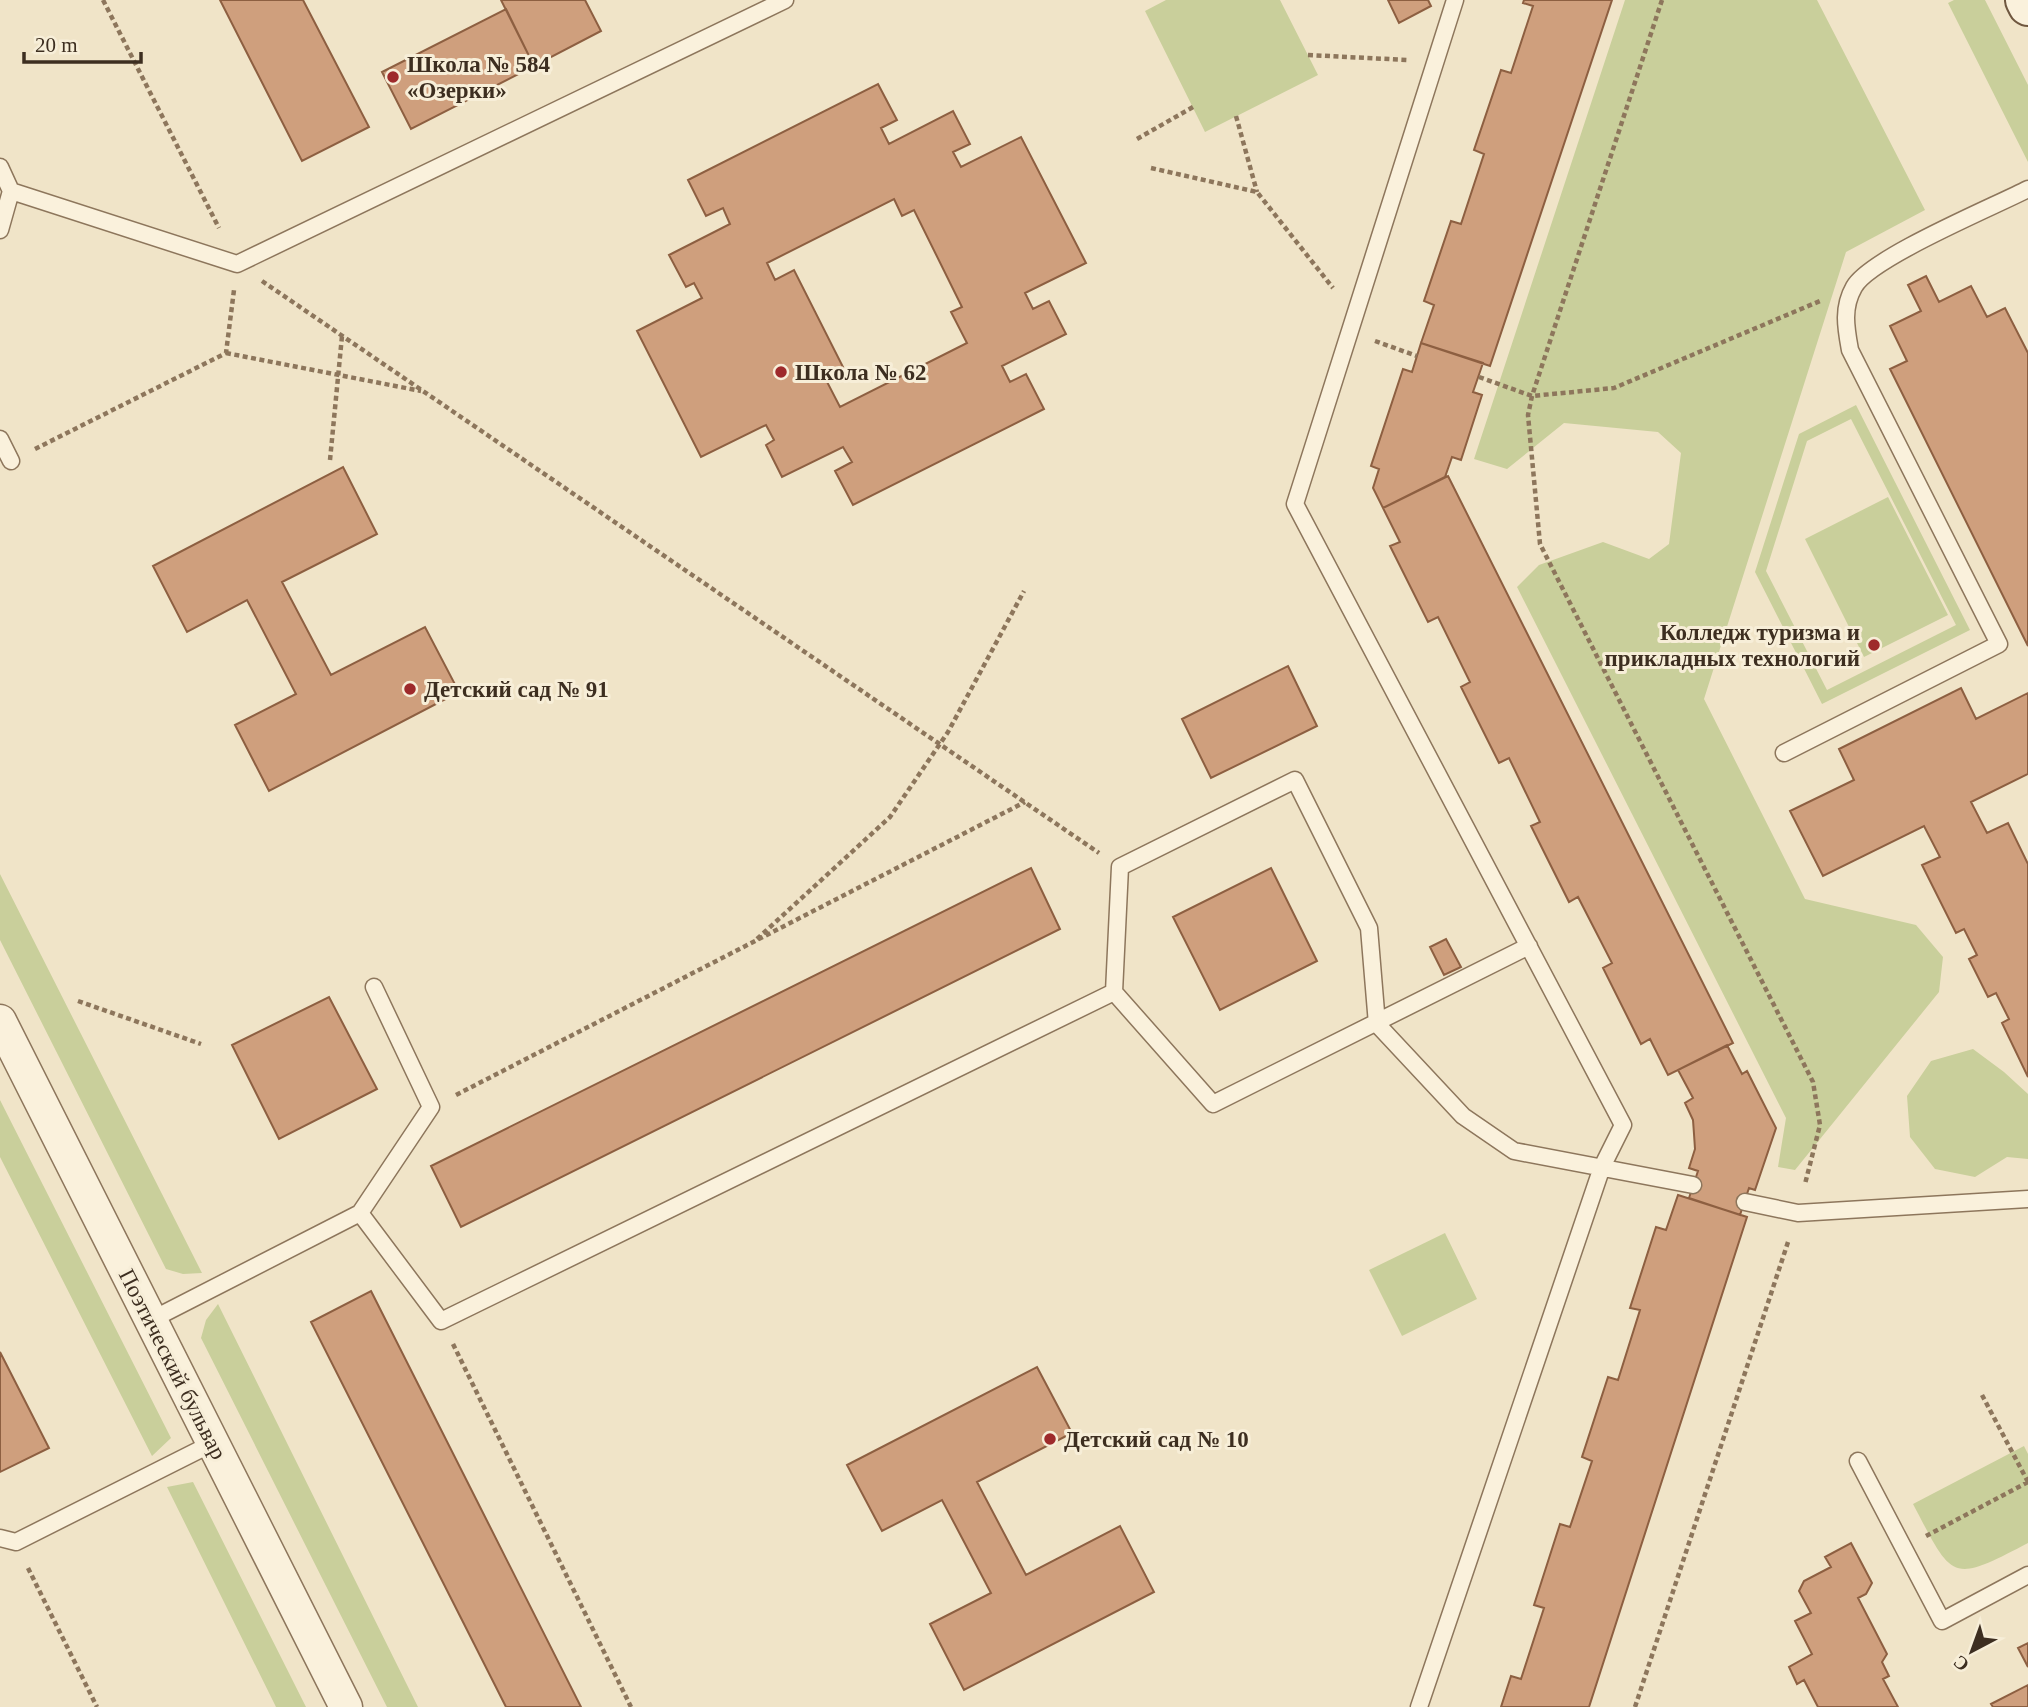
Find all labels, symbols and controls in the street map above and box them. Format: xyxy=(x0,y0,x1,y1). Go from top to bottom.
scale bar xyxy=(24,21,142,65)
text: 20 m xyxy=(35,33,78,57)
place label: Школа № 584 «Озерки» xyxy=(407,52,550,103)
marker: Школа № 584 «Озерки» xyxy=(385,69,401,85)
place label: Школа № 62 xyxy=(795,360,926,385)
marker: Школа № 62 xyxy=(773,364,789,380)
place label: Колледж туризма и прикладных технологий xyxy=(1605,620,1860,671)
marker: Колледж туризма и прикладных технологий xyxy=(1866,637,1882,653)
place label: Детский сад № 91 xyxy=(424,677,609,702)
marker: Детский сад № 91 xyxy=(402,681,418,697)
street label: Поэтический бульвар xyxy=(114,1265,231,1464)
place label: Детский сад № 10 xyxy=(1064,1427,1249,1452)
marker: Детский сад № 10 xyxy=(1042,1431,1058,1447)
north arrow xyxy=(1937,1616,2007,1686)
text: С xyxy=(1949,1651,1973,1676)

